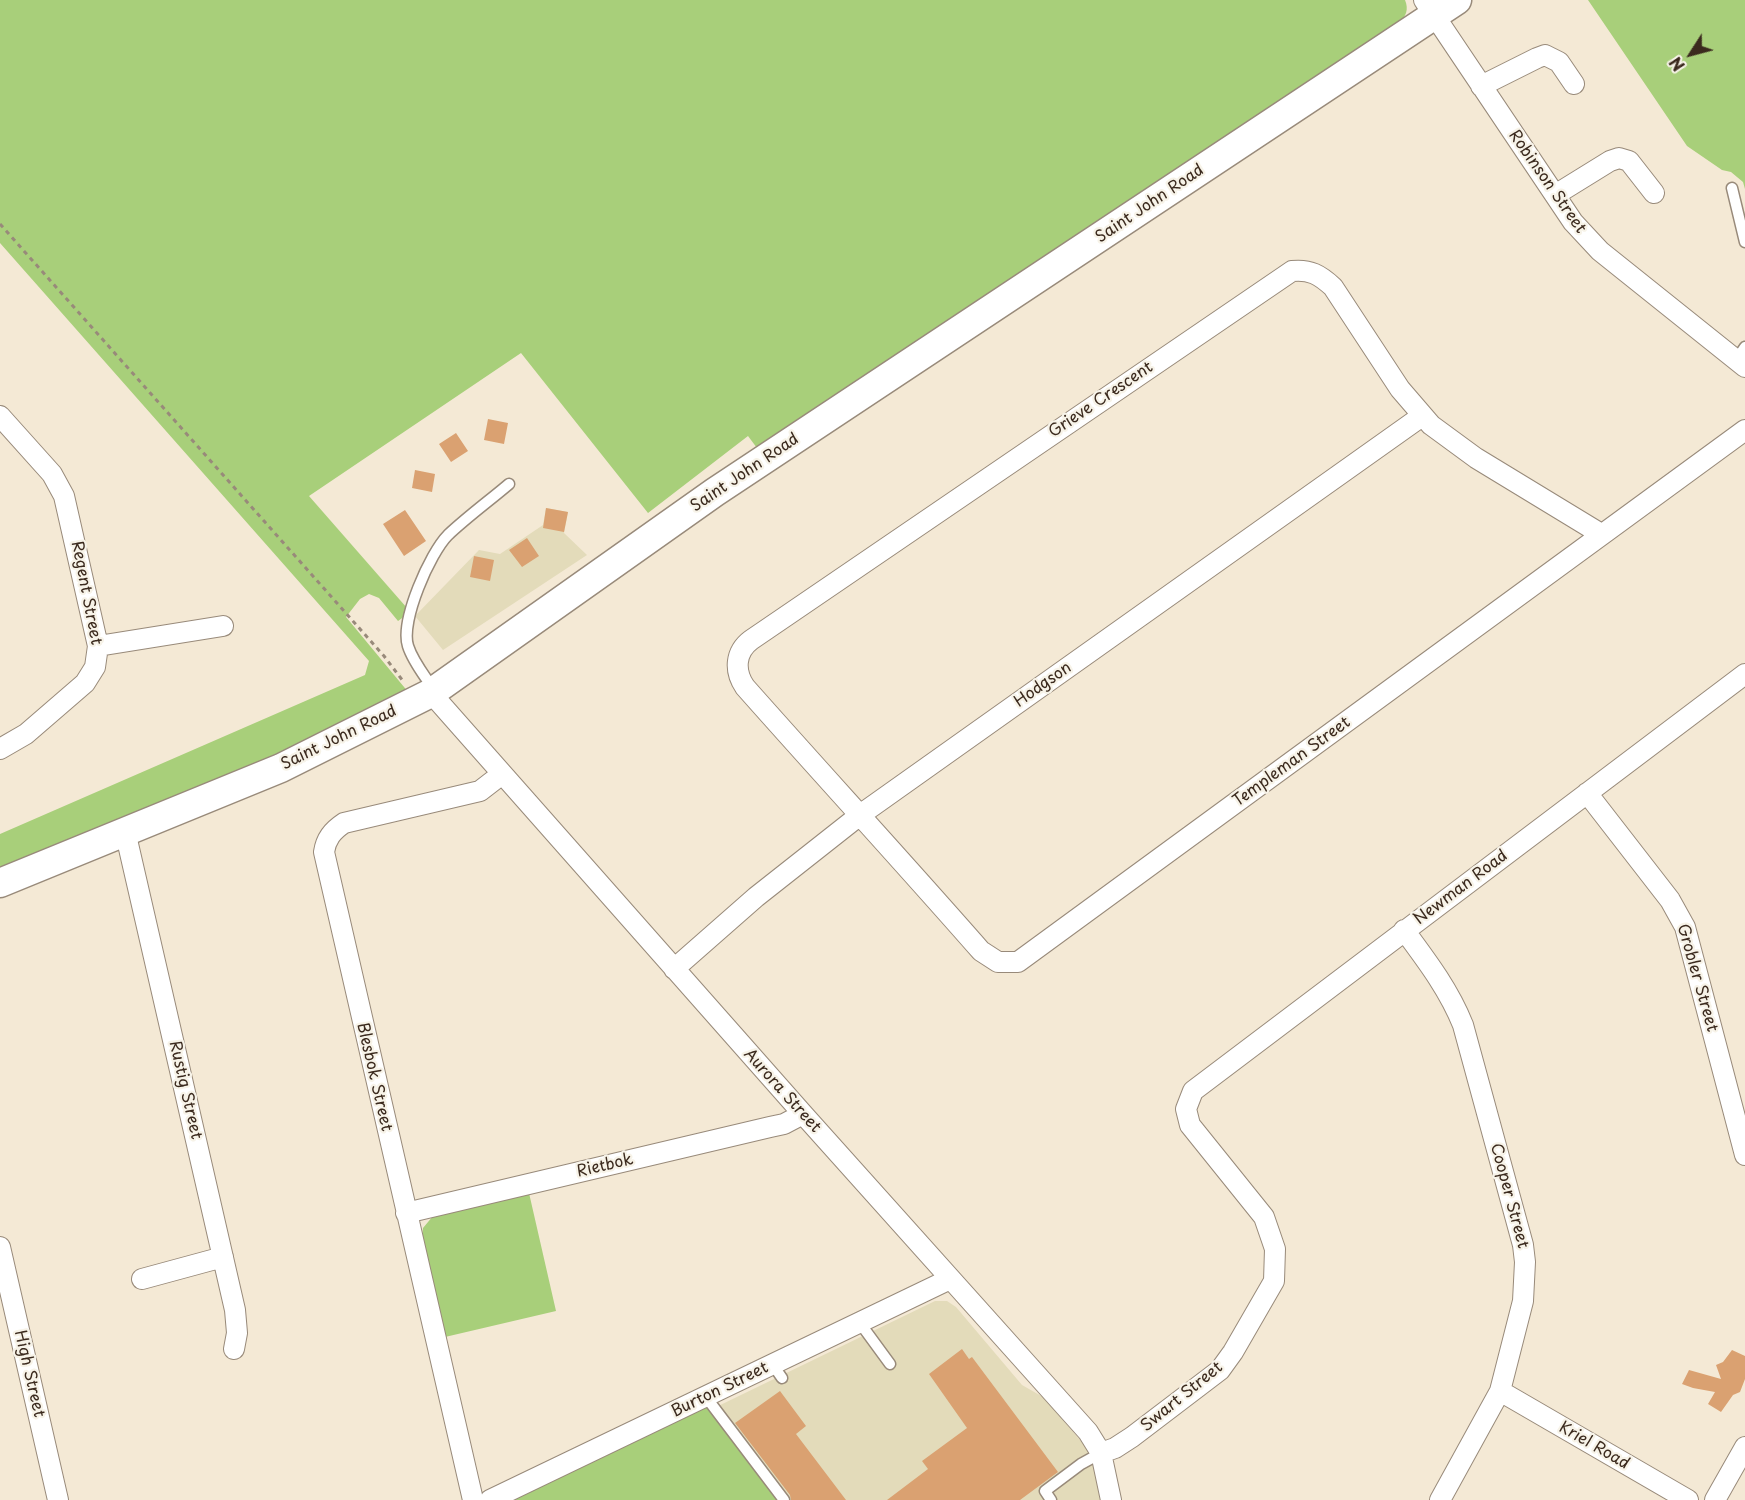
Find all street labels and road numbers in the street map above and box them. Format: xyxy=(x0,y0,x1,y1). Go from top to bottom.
street label: Robinson Street xyxy=(1504,127,1590,237)
street label: Saint John Road xyxy=(1092,161,1208,247)
street label: Grieve Crescent xyxy=(1045,358,1157,442)
street label: Saint John Road xyxy=(687,430,803,516)
street label: Regent Street xyxy=(67,539,105,647)
street label: Hodgson xyxy=(1011,658,1075,712)
street label: Saint John Road xyxy=(278,702,400,774)
street label: Templeman Street xyxy=(1230,713,1354,811)
street label: Newman Road xyxy=(1410,847,1512,929)
street label: Grobler Street xyxy=(1672,922,1722,1034)
street label: Blesbok Street xyxy=(352,1021,396,1133)
street label: Rustig Street xyxy=(164,1039,206,1141)
street label: Aurora Street xyxy=(739,1045,825,1137)
street label: Cooper Street xyxy=(1486,1141,1532,1251)
street label: Rietbok xyxy=(575,1150,635,1182)
street label: High Street xyxy=(10,1329,48,1419)
street label: Burton Street xyxy=(668,1358,772,1422)
street label: Swart Street xyxy=(1137,1358,1227,1436)
street label: Kriel Road xyxy=(1555,1418,1633,1474)

